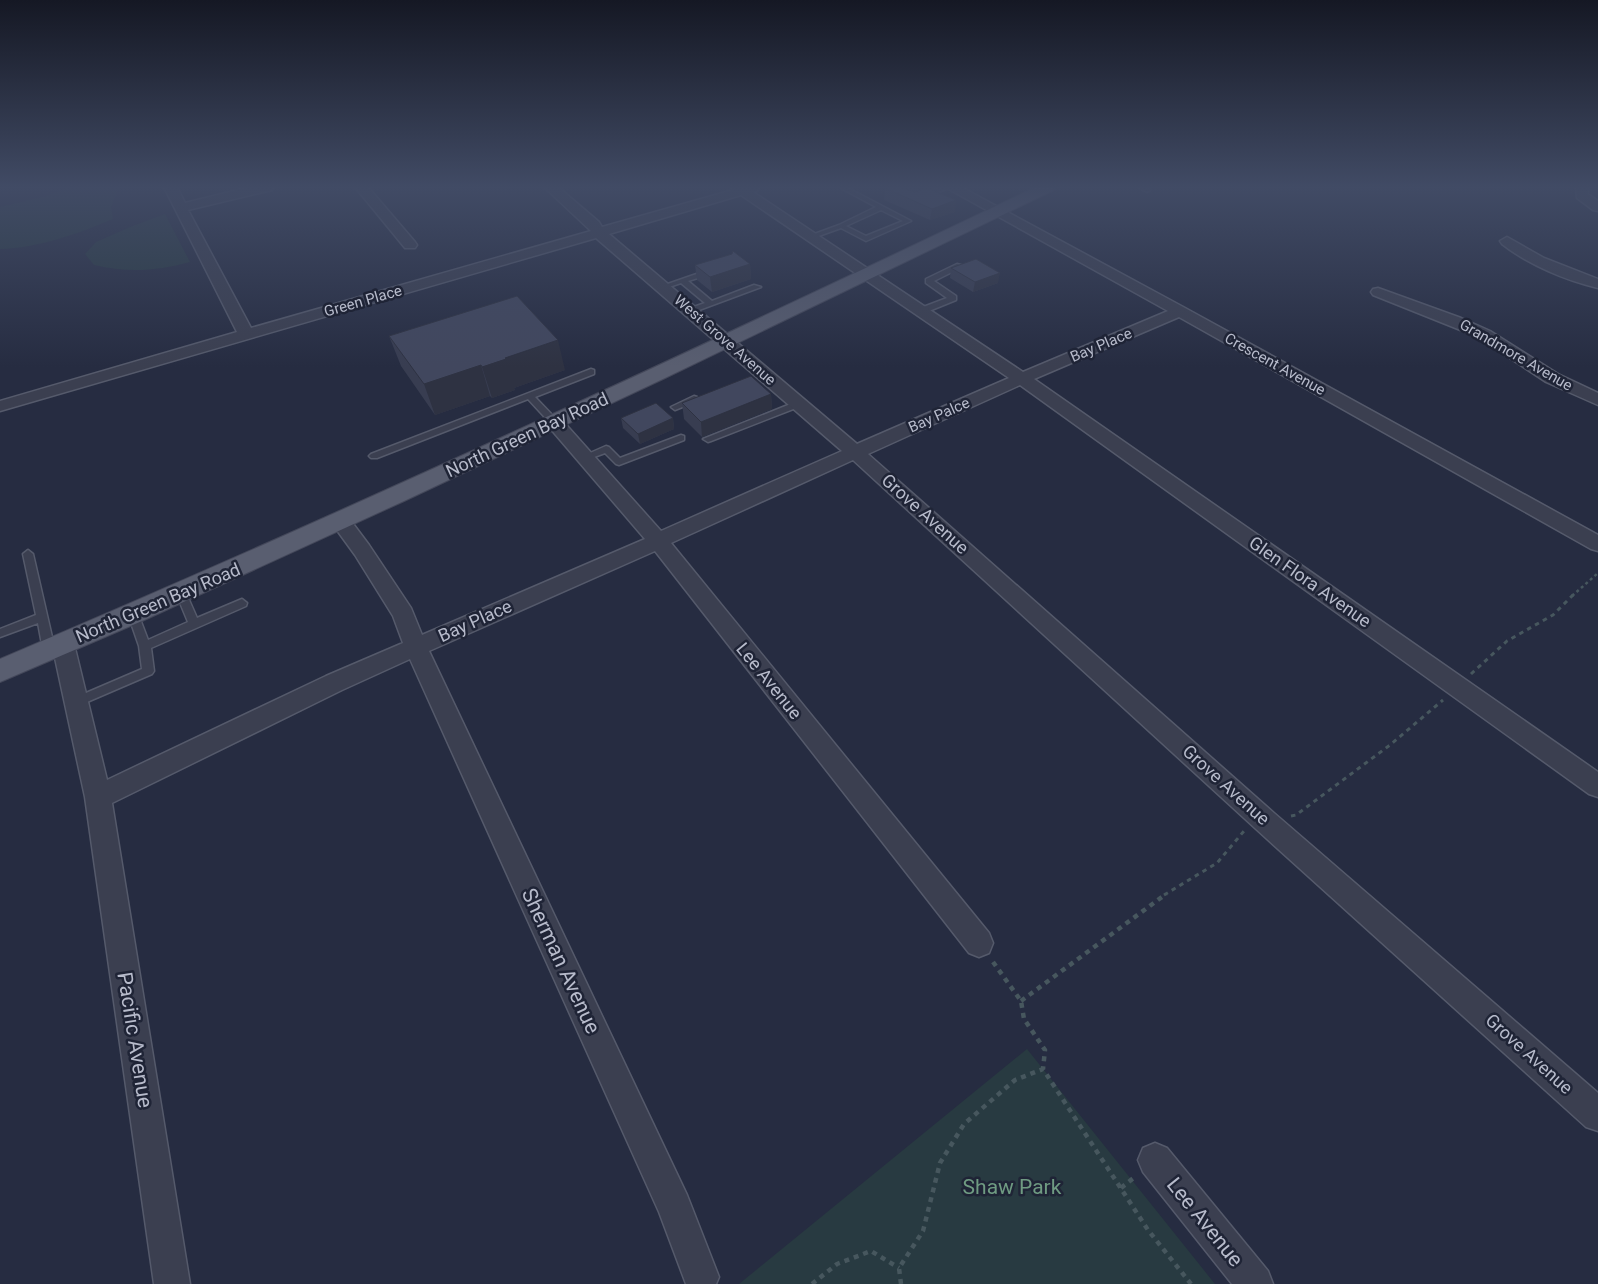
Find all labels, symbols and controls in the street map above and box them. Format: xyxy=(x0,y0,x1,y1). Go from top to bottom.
street label: Green Place xyxy=(322,281,404,321)
street label: West Grove Avenue xyxy=(670,291,780,389)
street label: Grandmore Avenue xyxy=(1456,315,1576,395)
street label: Bay Place xyxy=(1067,324,1135,366)
street label: Crescent Avenue xyxy=(1222,329,1328,399)
street label: North Green Bay Road xyxy=(442,388,611,481)
street label: Bay Palce xyxy=(906,394,972,436)
street label: Grove Avenue xyxy=(878,469,973,558)
street label: Glen Flora Avenue xyxy=(1245,532,1375,632)
street label: North Green Bay Road xyxy=(72,558,243,647)
street label: Bay Place xyxy=(435,595,515,646)
street label: Lee Avenue xyxy=(732,638,807,723)
street label: Grove Avenue xyxy=(1179,740,1274,829)
street label: Sherman Avenue xyxy=(517,885,605,1037)
street label: Pacific Avenue xyxy=(112,970,158,1110)
street label: Grove Avenue xyxy=(1482,1009,1577,1098)
street label: Lee Avenue xyxy=(1162,1173,1248,1271)
park label: Shaw Park xyxy=(963,1175,1062,1199)

